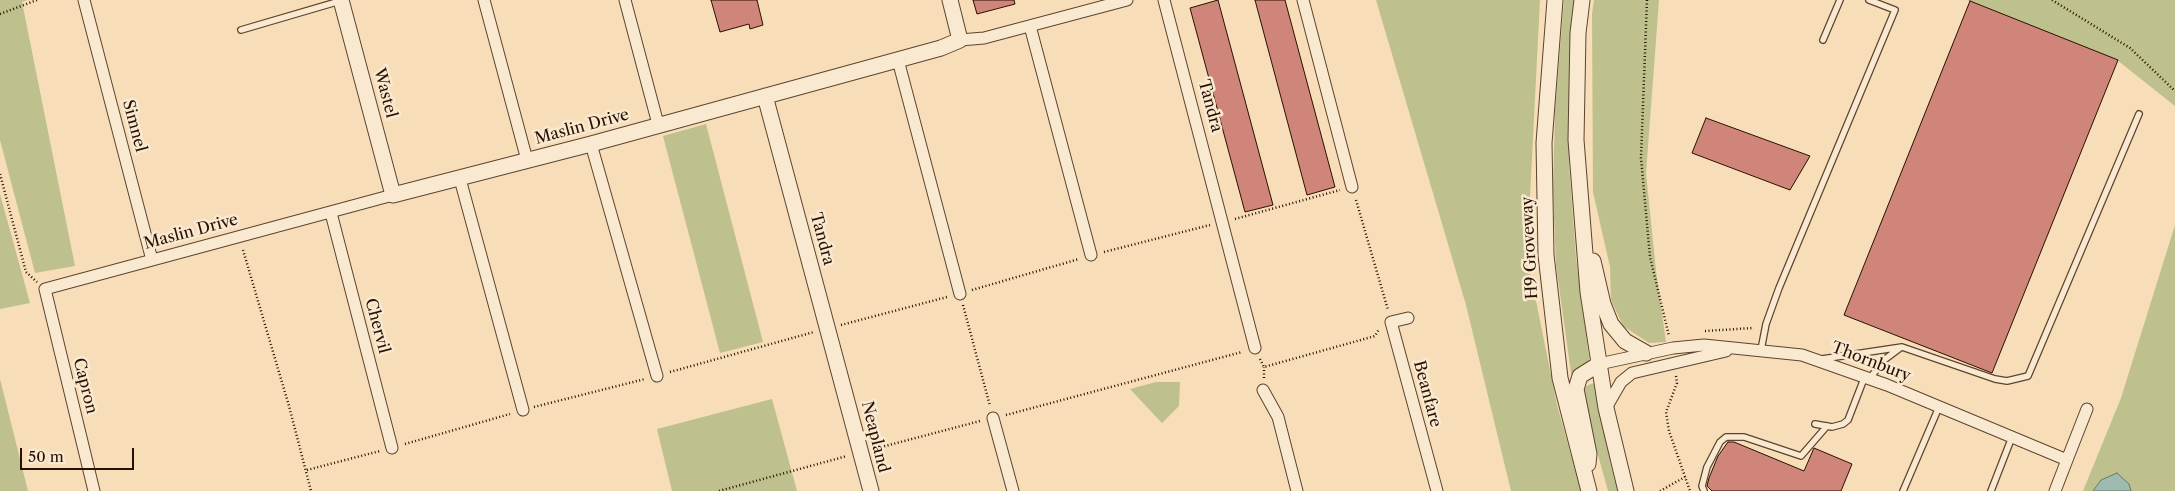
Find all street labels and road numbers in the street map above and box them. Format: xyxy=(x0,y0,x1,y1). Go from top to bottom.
street label: Wastel xyxy=(369,66,401,120)
street label: Tandra xyxy=(1194,78,1226,134)
street label: Simnel xyxy=(118,98,150,154)
street label: Maslin Drive xyxy=(533,105,631,149)
street label: H9 Groveway xyxy=(1518,196,1542,300)
street label: Maslin Drive xyxy=(142,210,240,254)
street label: Tandra xyxy=(806,211,838,267)
street label: Chervil xyxy=(360,296,394,356)
street label: Thornbury xyxy=(1828,338,1914,386)
street label: Capron xyxy=(69,356,101,416)
street label: Beanfare xyxy=(1409,359,1445,429)
street label: Neapland xyxy=(857,399,893,475)

